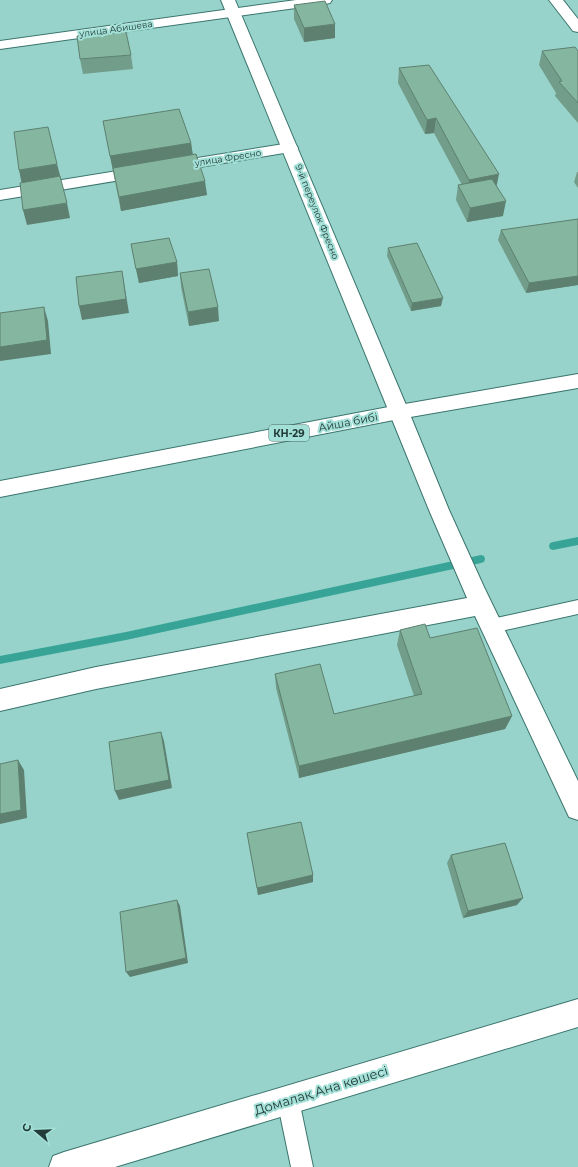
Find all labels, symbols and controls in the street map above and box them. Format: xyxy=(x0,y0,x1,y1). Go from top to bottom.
street label: улица Абишева xyxy=(78,18,153,39)
street label: улица Фресно xyxy=(193,147,262,168)
street label: 9-й переулок Фресно xyxy=(293,163,342,261)
street label: Айша бибі xyxy=(317,409,379,435)
road number: КН-29 xyxy=(269,425,309,441)
street label: Домалақ Ана көшесі xyxy=(252,1062,390,1118)
north arrow xyxy=(16,1111,56,1151)
text: С xyxy=(19,1122,34,1134)

